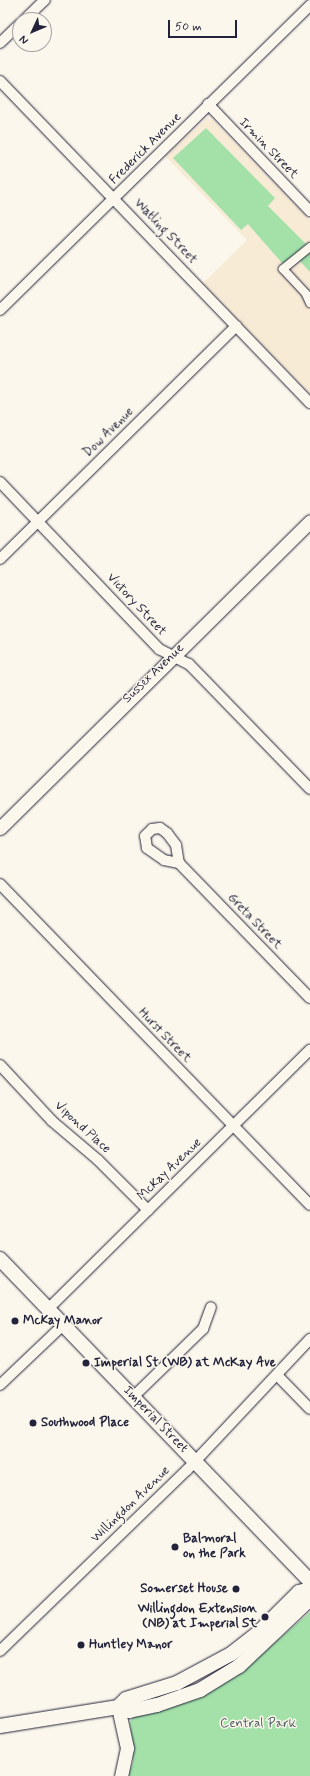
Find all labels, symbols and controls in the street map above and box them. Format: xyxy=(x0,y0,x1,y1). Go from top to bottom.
north arrow xyxy=(12,12,52,52)
scale bar xyxy=(170,12,239,38)
text: 50 m xyxy=(175,19,202,35)
text: N xyxy=(17,32,32,47)
street label: Frederick Avenue xyxy=(107,110,185,188)
street label: Irmin Street xyxy=(235,115,301,183)
street label: Watling Street xyxy=(130,196,200,268)
street label: Dow Avenue xyxy=(80,404,138,462)
street label: Victory Street xyxy=(103,571,169,639)
street label: Sussex Avenue xyxy=(120,641,188,707)
street label: Greta Street xyxy=(223,891,285,953)
street label: Hurst Street xyxy=(134,1005,194,1067)
street label: Vipond Place xyxy=(51,1099,113,1157)
street label: McKay Avenue xyxy=(135,1136,205,1204)
place label: McKay Manor xyxy=(23,1313,100,1329)
marker: McKay Manor xyxy=(10,1316,20,1326)
place label: Imperial St (WB) at McKay Ave xyxy=(94,1355,273,1371)
marker: Imperial St (WB) at McKay Ave xyxy=(81,1358,91,1368)
street label: Imperial Street xyxy=(118,1383,192,1457)
place label: Southwood Place xyxy=(41,1415,127,1431)
marker: Southwood Place xyxy=(28,1418,38,1428)
street label: Willingdon Avenue xyxy=(89,1464,173,1546)
place label: Balmoral on the Park xyxy=(183,1532,245,1563)
marker: Balmoral on the Park xyxy=(170,1542,180,1552)
place label: Somerset House xyxy=(140,1581,228,1597)
marker: Somerset House xyxy=(231,1584,241,1594)
place label: Willingdon Extension (NB) at Imperial St xyxy=(139,1602,257,1633)
marker: Willingdon Extension (NB) at Imperial St xyxy=(260,1612,270,1622)
place label: Huntley Manor xyxy=(89,1637,173,1653)
marker: Huntley Manor xyxy=(76,1640,86,1650)
park label: Central Park xyxy=(222,1716,294,1732)

